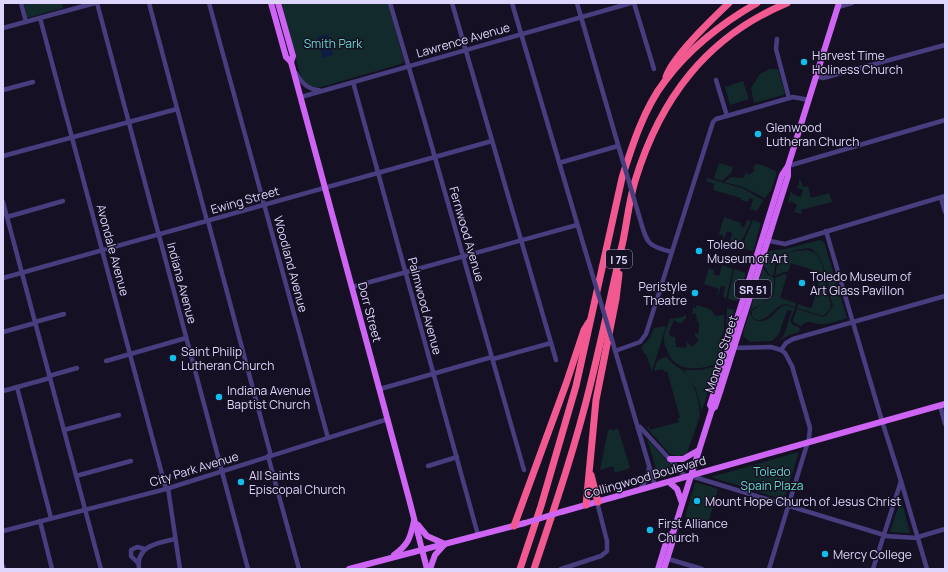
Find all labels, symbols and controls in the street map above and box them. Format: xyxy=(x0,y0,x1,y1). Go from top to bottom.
street label: Lawrence Avenue xyxy=(414,18,512,62)
park label: Smith Park xyxy=(304,35,363,52)
place label: Harvest Time Holiness Church xyxy=(812,47,903,78)
marker: Harvest Time Holiness Church xyxy=(799,57,809,67)
place label: Glenwood Lutheran Church xyxy=(766,119,859,150)
marker: Glenwood Lutheran Church xyxy=(753,129,763,139)
street label: Ewing Street xyxy=(209,182,282,218)
street label: Fernwood Avenue xyxy=(445,185,489,283)
street label: Avondale Avenue xyxy=(93,202,133,298)
street label: Woodland Avenue xyxy=(270,214,312,314)
place label: Toledo Museum of Art xyxy=(707,236,788,267)
street label: Indiana Avenue xyxy=(163,240,201,326)
marker: Toledo Museum of Art xyxy=(694,246,704,256)
road number: I 75 xyxy=(606,250,632,268)
street label: Palmwood Avenue xyxy=(404,255,446,357)
place label: Toledo Museum of Art Glass Pavillon xyxy=(810,268,912,299)
place label: Peristyle Theatre xyxy=(639,278,687,309)
marker: Toledo Museum of Art Glass Pavillon xyxy=(797,278,807,288)
street label: Dorr Street xyxy=(354,280,386,344)
road number: SR 51 xyxy=(735,280,771,298)
marker: Peristyle Theatre xyxy=(690,288,700,298)
street label: Monroe Street xyxy=(701,313,742,395)
place label: Saint Philip Lutheran Church xyxy=(181,343,274,374)
marker: Saint Philip Lutheran Church xyxy=(168,353,178,363)
place label: Indiana Avenue Baptist Church xyxy=(227,382,311,413)
marker: Indiana Avenue Baptist Church xyxy=(214,392,224,402)
street label: City Park Avenue xyxy=(147,447,241,491)
street label: Collingwood Boulevard xyxy=(582,451,708,503)
park label: Toledo Spain Plaza xyxy=(741,463,803,494)
place label: All Saints Episcopal Church xyxy=(249,467,345,498)
marker: All Saints Episcopal Church xyxy=(236,477,246,487)
place label: Mount Hope Church of Jesus Christ xyxy=(705,493,901,510)
marker: Mount Hope Church of Jesus Christ xyxy=(692,496,702,506)
place label: First Alliance Church xyxy=(658,515,728,546)
marker: First Alliance Church xyxy=(645,525,655,535)
place label: Mercy College xyxy=(833,546,912,563)
marker: Mercy College xyxy=(820,549,830,559)

